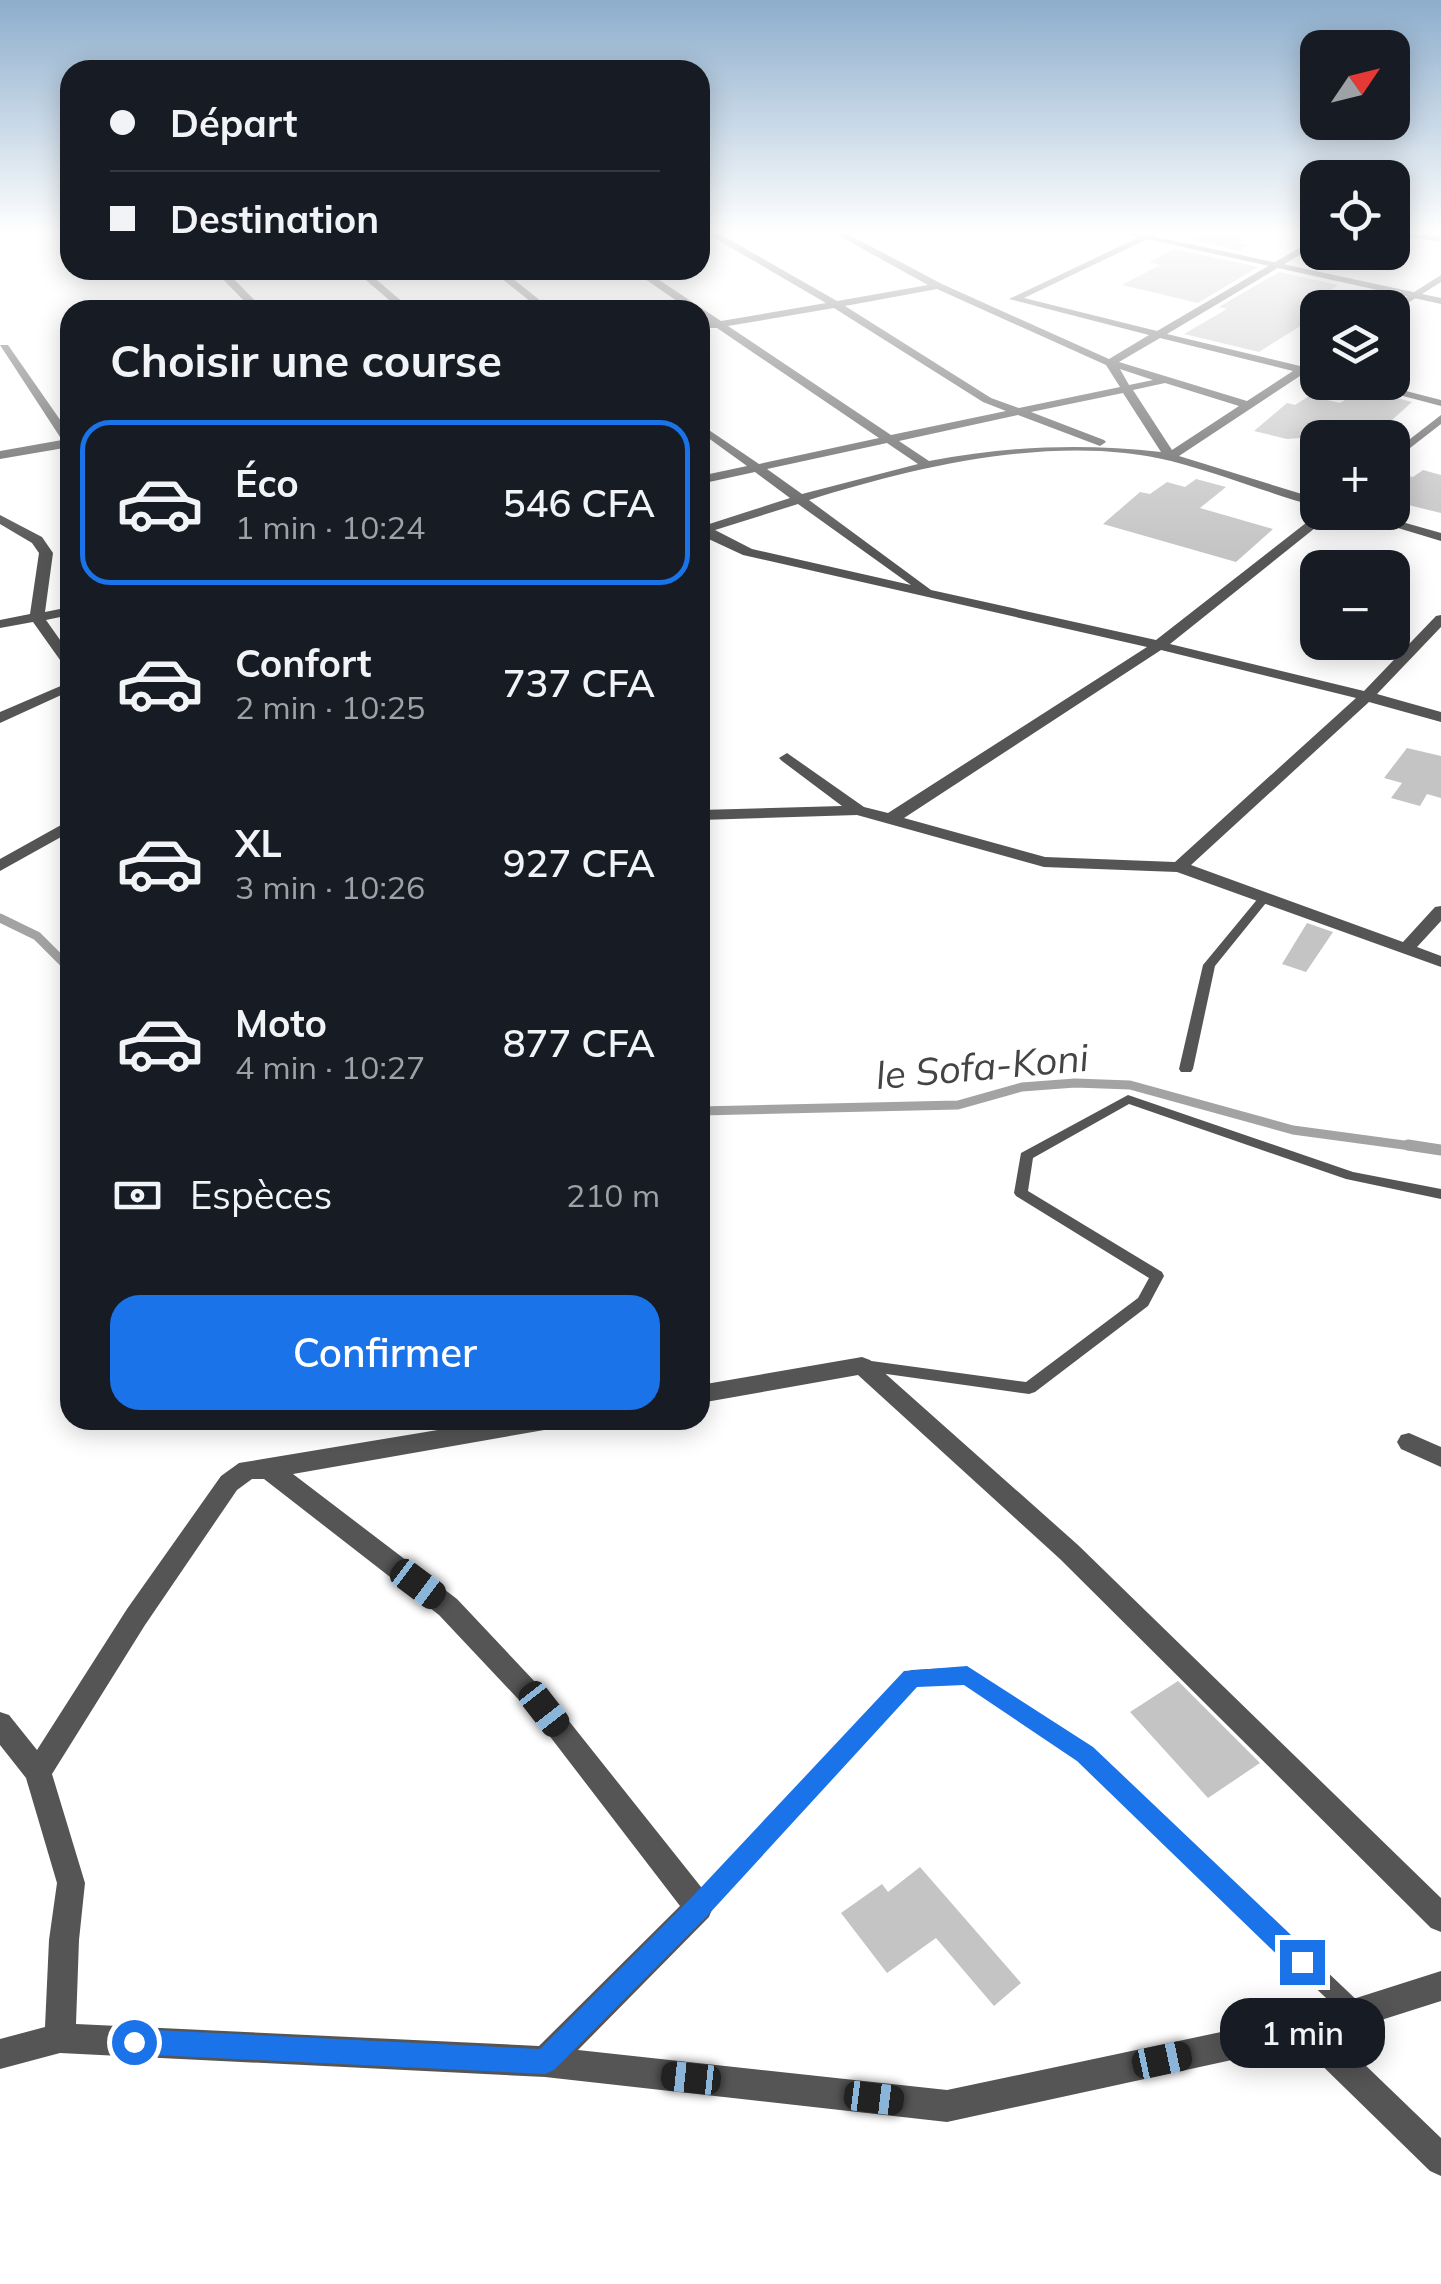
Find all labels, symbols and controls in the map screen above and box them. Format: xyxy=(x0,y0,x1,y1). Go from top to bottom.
north arrow xyxy=(1300,30,1410,140)
map controls xyxy=(1300,30,1410,660)
text: Départ xyxy=(170,99,297,147)
button: locate xyxy=(1300,160,1410,270)
text: Destination xyxy=(170,195,379,243)
button: layers xyxy=(1300,290,1410,400)
text: Choisir une course xyxy=(110,332,502,388)
button: + xyxy=(1300,420,1410,530)
icon: car xyxy=(115,458,205,548)
text: Éco xyxy=(235,459,299,507)
text: 546 CFA xyxy=(503,479,655,527)
text: 1 min · 10:24 xyxy=(235,507,425,547)
button: − xyxy=(1300,550,1410,660)
icon: car xyxy=(115,638,205,728)
text: Confort xyxy=(235,639,372,687)
text: 737 CFA xyxy=(503,659,655,707)
text: 2 min · 10:25 xyxy=(235,687,425,727)
icon: car xyxy=(115,818,205,908)
text: XL xyxy=(235,819,282,867)
text: 927 CFA xyxy=(503,839,655,887)
text: 3 min · 10:26 xyxy=(235,867,425,907)
icon: car xyxy=(115,998,205,1088)
text: Moto xyxy=(235,999,327,1047)
text: 877 CFA xyxy=(503,1019,655,1067)
water label: le Sofa-Koni xyxy=(874,1033,1091,1099)
text: 4 min · 10:27 xyxy=(235,1047,425,1087)
icon: cash xyxy=(110,1168,165,1223)
text: Espèces xyxy=(190,1171,332,1219)
text: 210 m xyxy=(566,1175,660,1215)
button: Confirmer xyxy=(110,1295,660,1410)
car xyxy=(385,1554,451,1614)
car xyxy=(514,1676,574,1742)
route end xyxy=(1280,1940,1325,1985)
callout: 1 min xyxy=(1220,1997,1384,2067)
text: 1 min xyxy=(1261,2013,1344,2053)
route start xyxy=(112,2020,157,2065)
car xyxy=(1130,2039,1194,2081)
car xyxy=(660,2060,722,2096)
car xyxy=(842,2079,906,2117)

